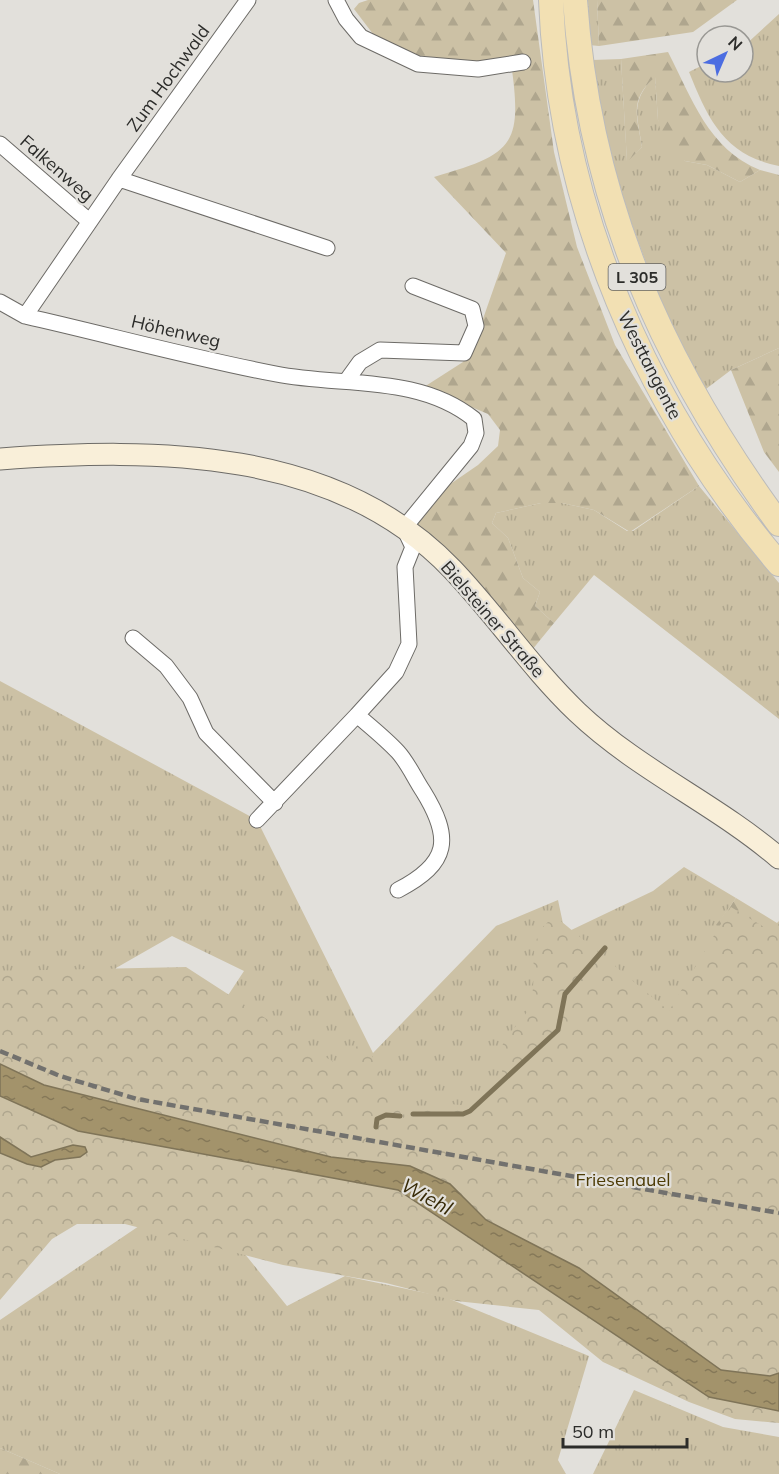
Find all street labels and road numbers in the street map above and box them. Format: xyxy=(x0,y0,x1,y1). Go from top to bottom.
street label: Zum Hochwald xyxy=(122,20,214,136)
street label: Falkenweg xyxy=(15,130,99,206)
road number: L 305 xyxy=(608,264,666,290)
street label: Westtangente xyxy=(613,307,687,423)
street label: Höhenweg xyxy=(129,310,223,352)
street label: Bielsteiner Straße xyxy=(436,556,550,682)

